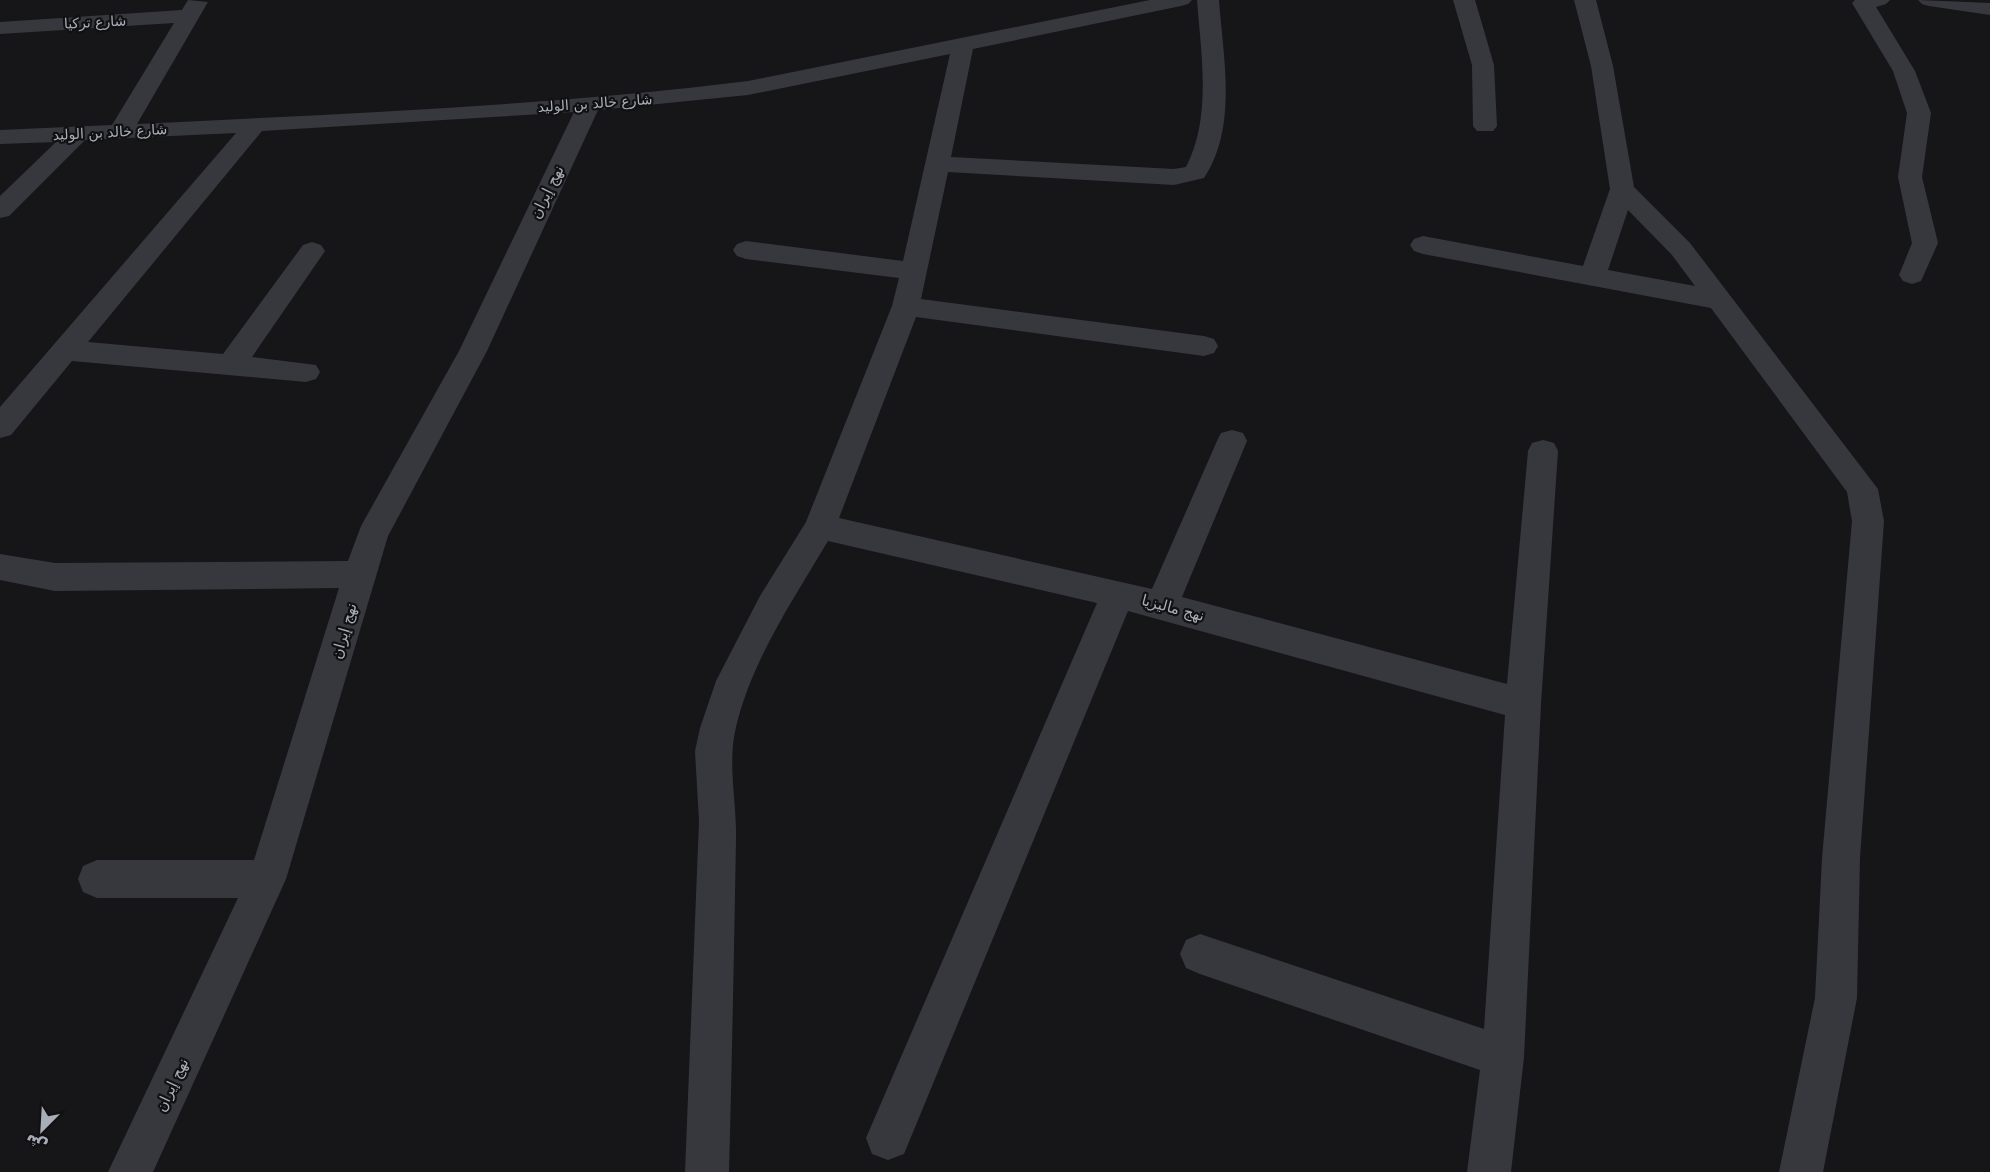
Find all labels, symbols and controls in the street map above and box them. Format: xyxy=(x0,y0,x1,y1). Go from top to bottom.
street label: شارع تركيا xyxy=(63,12,127,33)
street label: شارع خالد بن الوليد xyxy=(537,91,653,116)
street label: شارع خالد بن الوليد xyxy=(52,121,168,144)
street label: نهج إيران xyxy=(526,162,568,222)
street label: نهج ماليزيا xyxy=(1140,591,1206,625)
street label: نهج إيران xyxy=(327,601,361,661)
street label: نهج إيران xyxy=(152,1055,192,1115)
north arrow xyxy=(12,1100,72,1160)
text: ش xyxy=(22,1130,50,1156)

